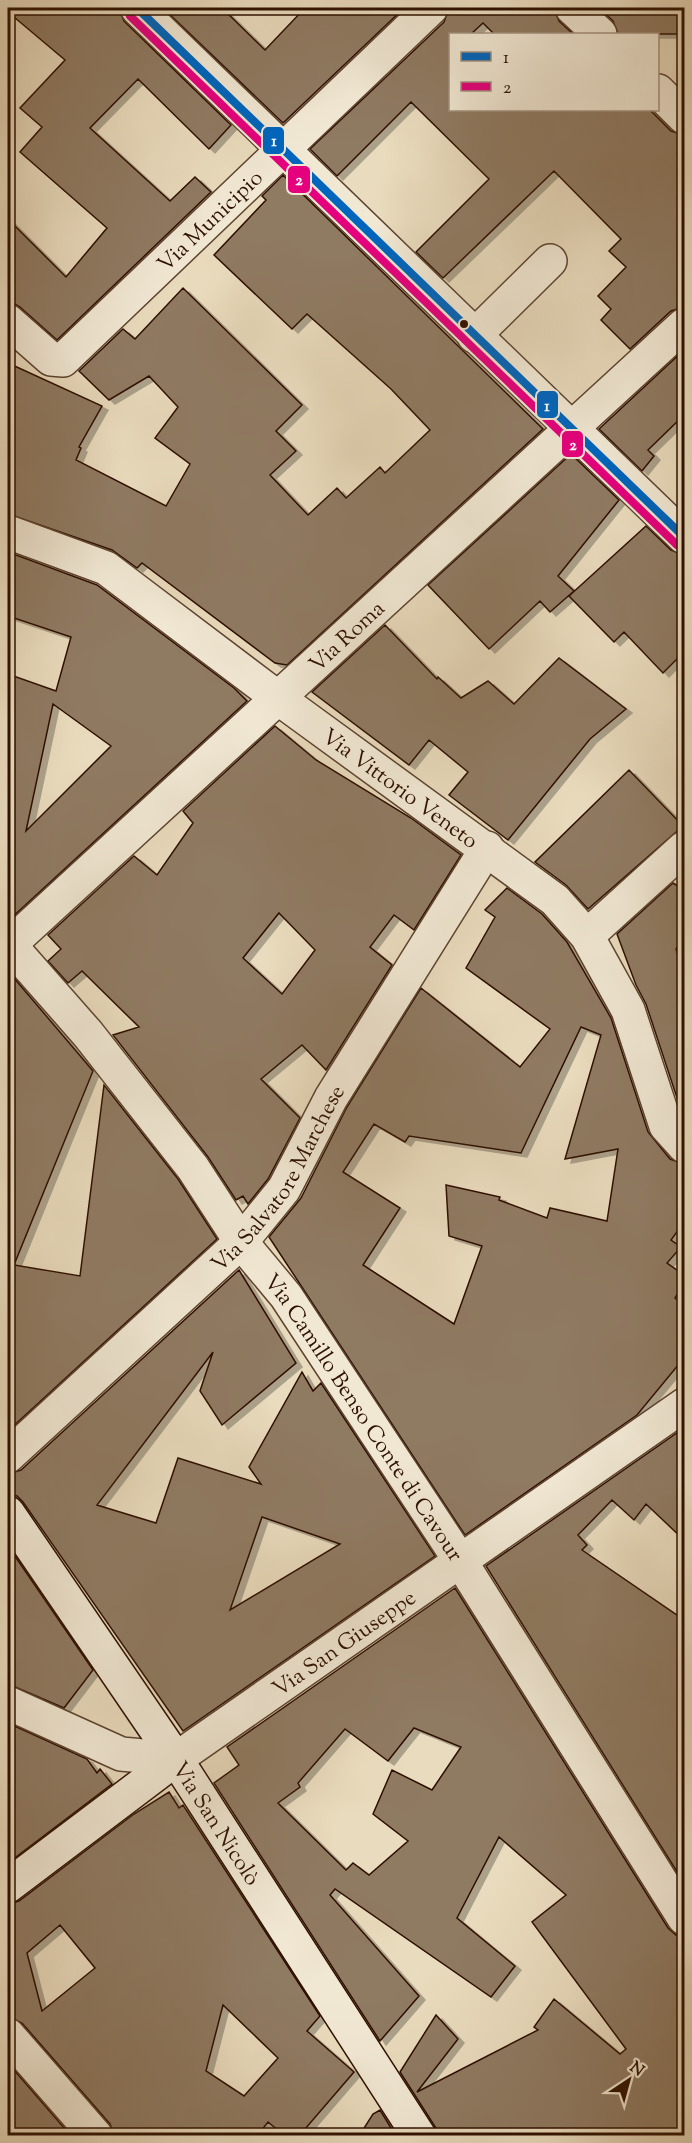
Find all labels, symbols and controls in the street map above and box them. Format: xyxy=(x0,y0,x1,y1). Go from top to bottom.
legend xyxy=(449,33,659,111)
text: 1 xyxy=(503,46,509,72)
text: 2 xyxy=(503,76,512,102)
line badge: 1 xyxy=(262,126,285,155)
text: 1 xyxy=(271,131,277,154)
street label: Via Municipio xyxy=(151,164,272,281)
line badge: 2 xyxy=(287,165,311,194)
text: 2 xyxy=(295,170,303,193)
unlabelled marker xyxy=(458,318,470,330)
line badge: 1 xyxy=(536,390,559,419)
text: 1 xyxy=(544,396,550,419)
line badge: 2 xyxy=(561,430,584,458)
text: 2 xyxy=(569,435,577,458)
street label: Via Roma xyxy=(303,594,393,681)
street label: Via Vittorio Veneto xyxy=(314,722,484,858)
street label: Via Salvatore Marchese xyxy=(205,1080,354,1281)
street label: Via Camillo Benso Conte di Cavour xyxy=(255,1268,469,1569)
street label: Via San Giuseppe xyxy=(267,1584,423,1706)
street label: Via San Nicolò xyxy=(163,1756,267,1893)
north arrow xyxy=(599,2050,659,2110)
text: N xyxy=(624,2057,648,2083)

